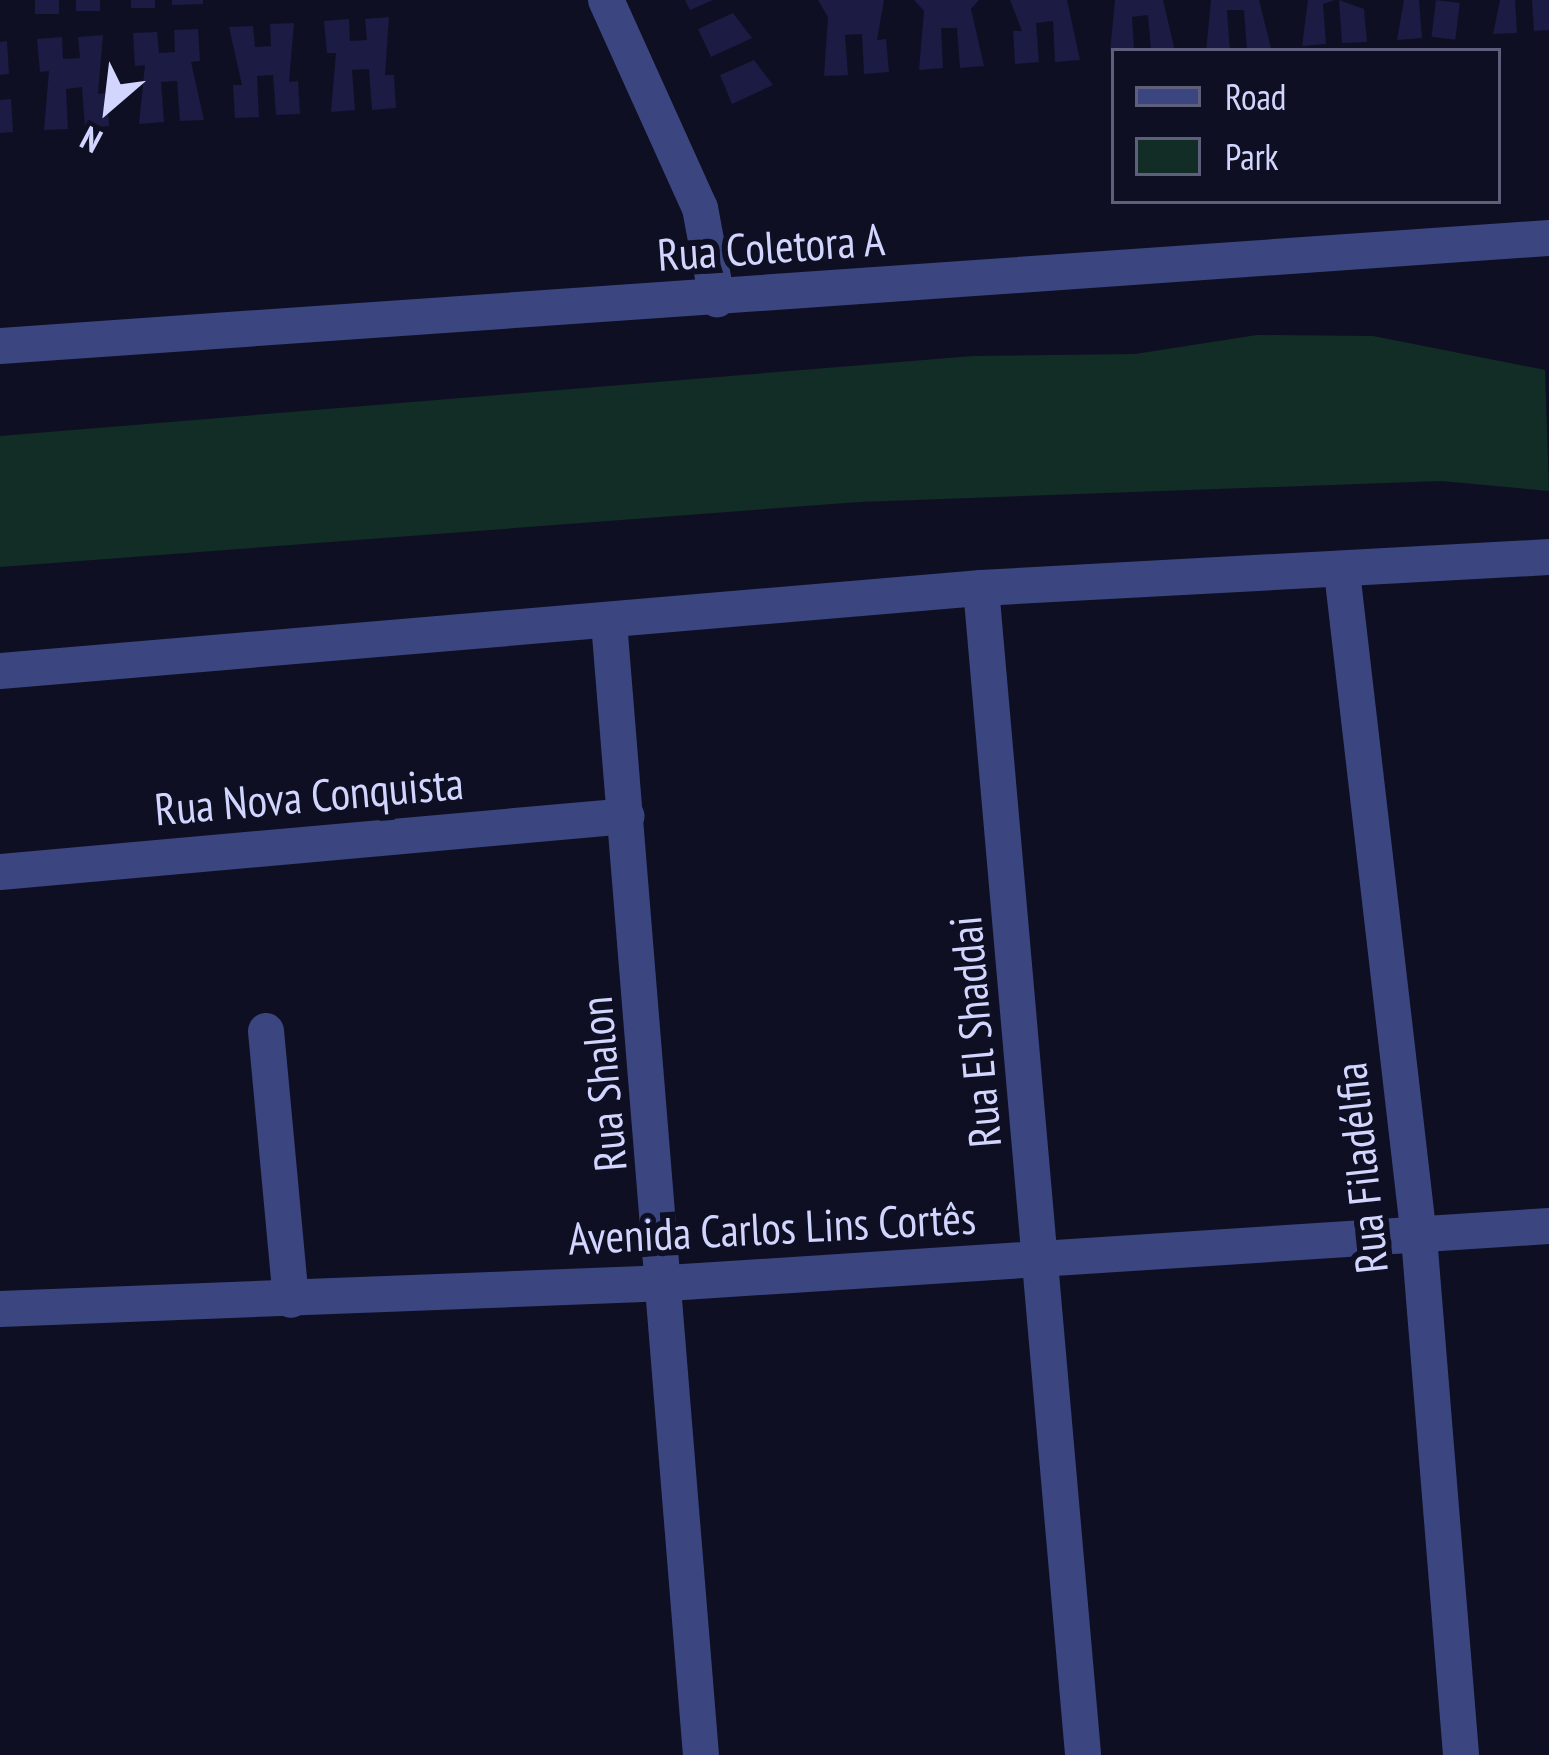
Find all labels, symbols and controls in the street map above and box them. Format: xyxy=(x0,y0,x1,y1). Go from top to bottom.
north arrow xyxy=(48,48,168,168)
legend xyxy=(1111,48,1501,204)
text: Road xyxy=(1225,73,1286,120)
text: N xyxy=(73,117,109,163)
text: Park xyxy=(1225,133,1279,180)
street label: Rua Coletora A xyxy=(655,212,887,282)
street label: Rua Nova Conquista xyxy=(152,756,466,836)
street label: Rua El Shaddai xyxy=(938,914,1012,1150)
street label: Rua Shalon xyxy=(568,994,638,1174)
street label: Rua Filadélfia xyxy=(1323,1060,1399,1276)
street label: Avenida Carlos Lins Cortês xyxy=(567,1190,977,1266)

